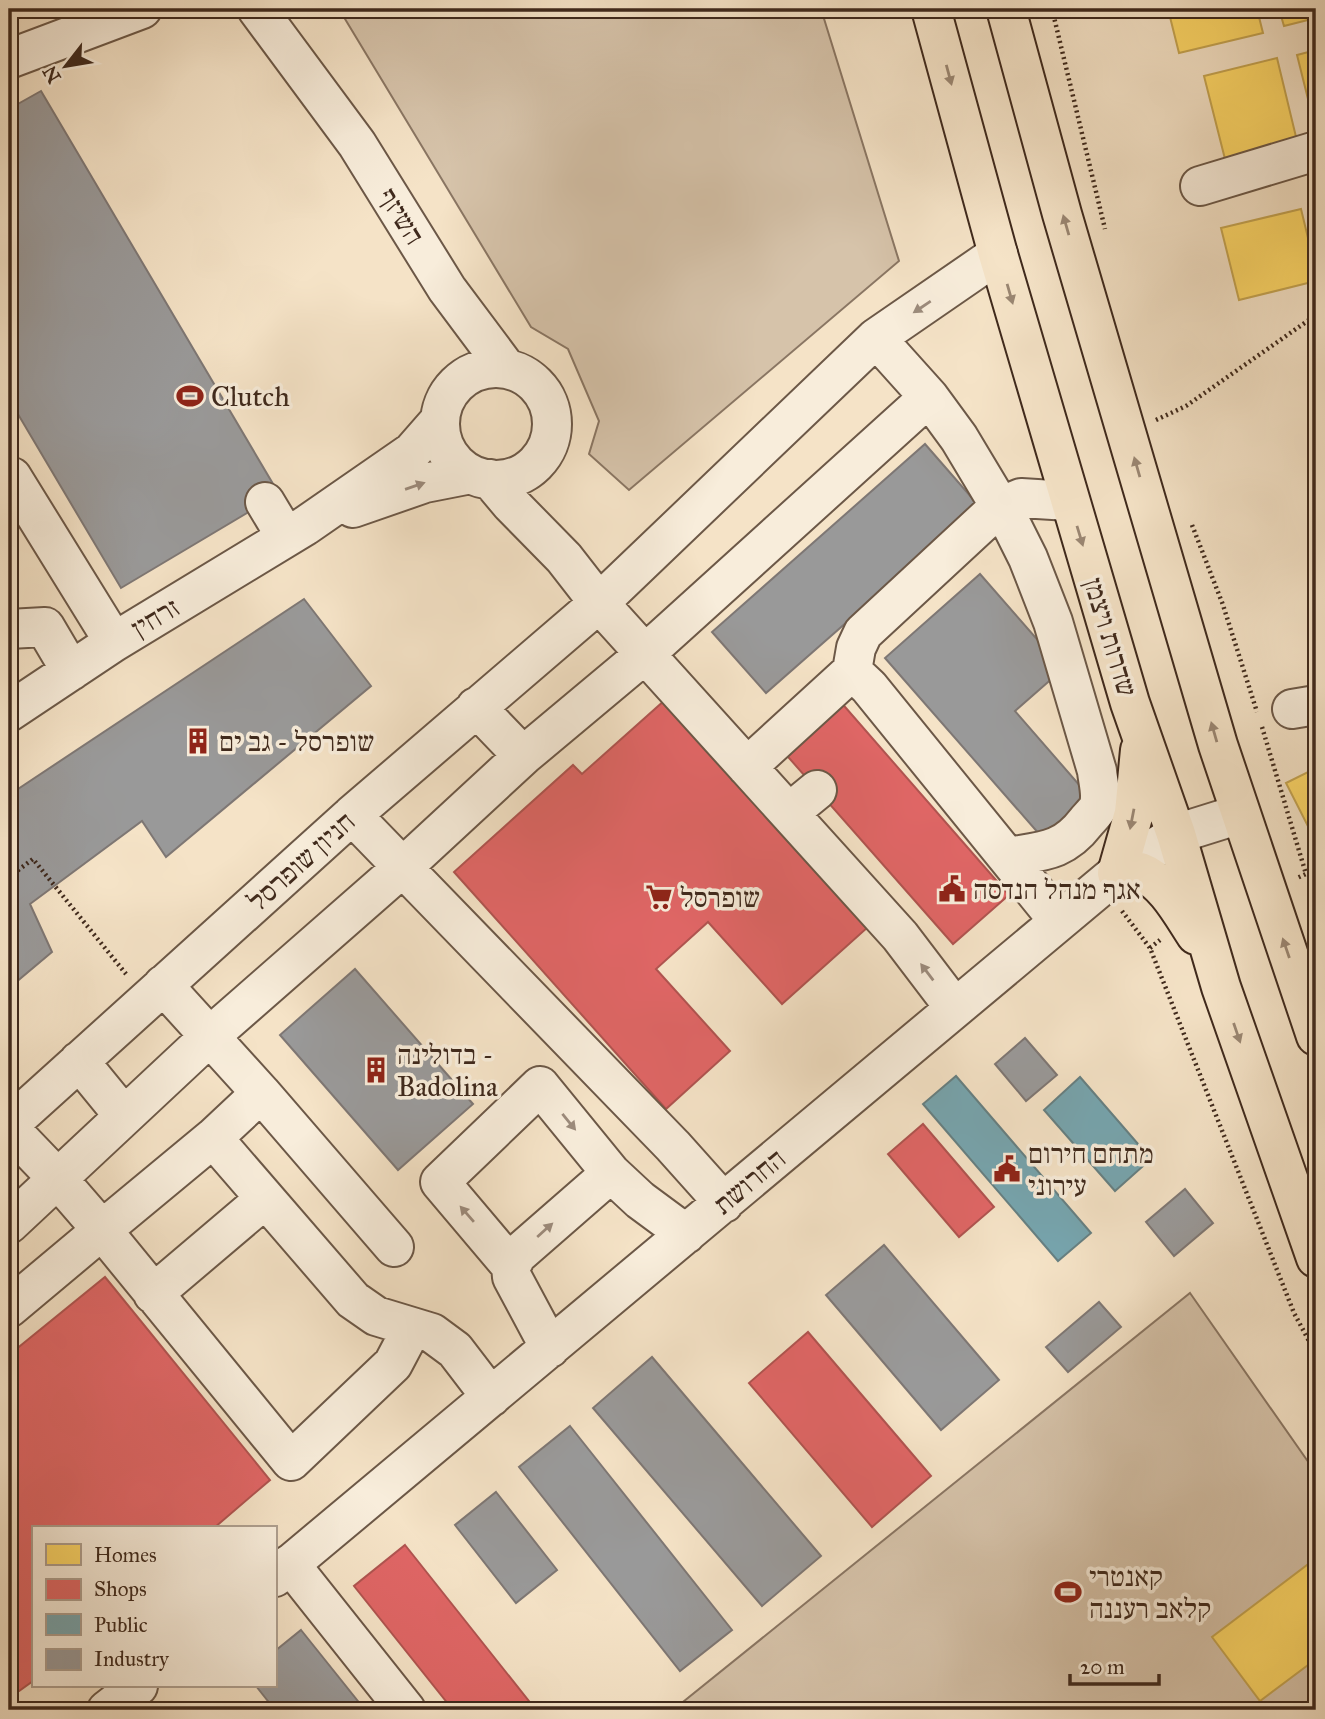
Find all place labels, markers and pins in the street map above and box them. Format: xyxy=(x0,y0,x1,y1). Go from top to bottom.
place label: Clutch xyxy=(211,379,290,414)
sports icon: Clutch xyxy=(175,381,205,411)
place label: שופרסל - גב ים xyxy=(219,724,374,759)
building icon: שופרסל - גב ים xyxy=(183,726,213,756)
place label: אגף מנהל הנדסה xyxy=(973,872,1141,907)
public building icon: אגף מנהל הנדסה xyxy=(937,874,967,904)
place label: שופרסל xyxy=(680,880,760,915)
supermarket icon: שופרסל xyxy=(644,882,674,912)
place label: בדולינה - Badolina xyxy=(397,1037,498,1104)
building icon: בדולינה - Badolina xyxy=(361,1055,391,1085)
place label: מתחם חירום עירוני xyxy=(1028,1136,1154,1203)
public building icon: מתחם חירום עירוני xyxy=(992,1154,1022,1184)
place label: קאנטרי קלאב רעננה xyxy=(1089,1559,1211,1626)
sports icon: קאנטרי קלאב רעננה xyxy=(1053,1577,1083,1607)

